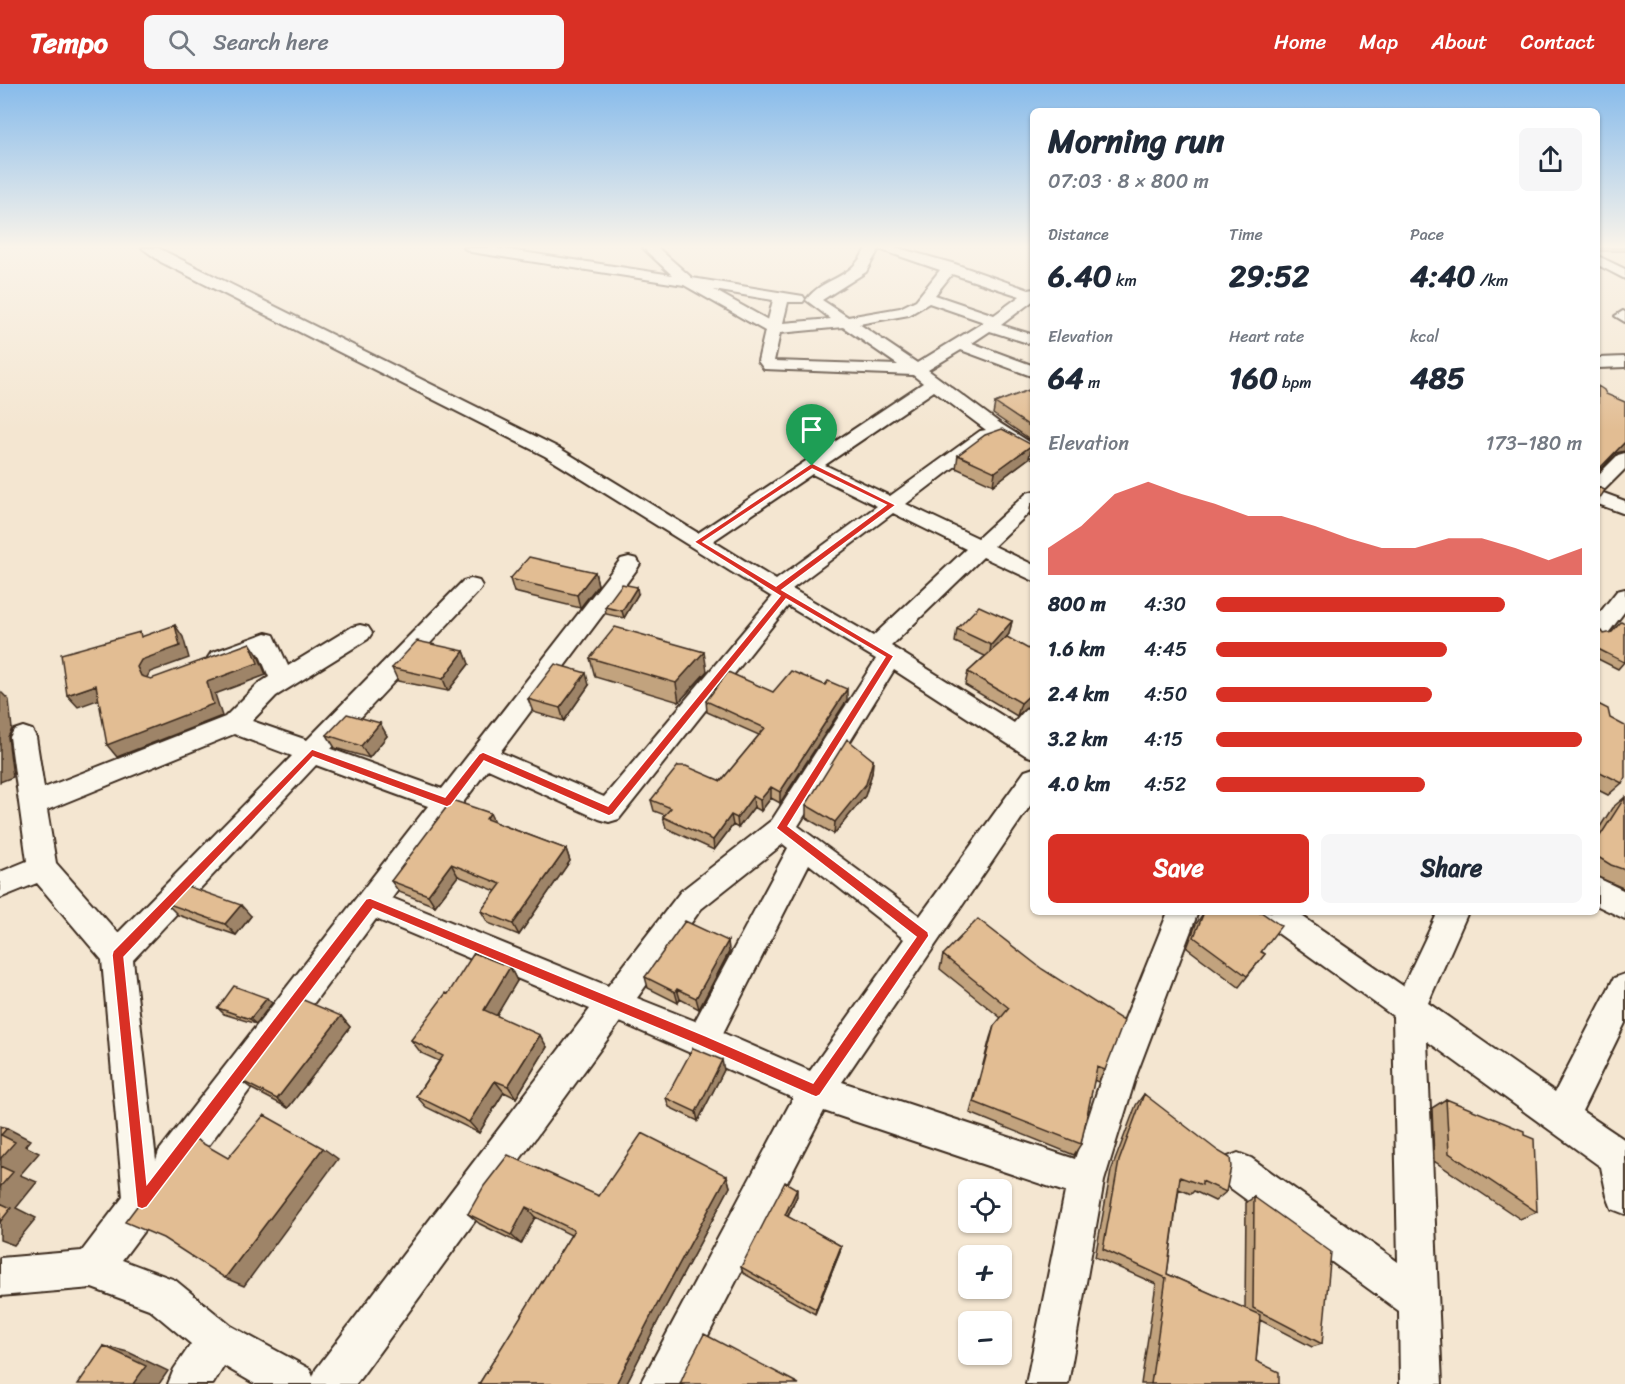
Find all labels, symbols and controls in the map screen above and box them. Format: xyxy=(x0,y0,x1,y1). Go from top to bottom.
search box xyxy=(144,15,564,69)
text: Tempo xyxy=(30,18,108,67)
text: Search here xyxy=(213,23,329,62)
text: Home xyxy=(1274,23,1326,61)
text: Map xyxy=(1359,23,1398,61)
text: About xyxy=(1431,23,1488,61)
text: Contact xyxy=(1521,23,1595,61)
icon: search xyxy=(165,26,198,59)
text: Morning run xyxy=(1048,112,1224,170)
button: share xyxy=(1519,128,1582,191)
text: 07:03 · 8 × 800 m xyxy=(1048,164,1209,199)
text: Distance xyxy=(1048,220,1109,249)
text: Time xyxy=(1229,220,1263,249)
text: Pace xyxy=(1410,220,1444,249)
text: 6.40 xyxy=(1048,249,1112,303)
text: 29:52 xyxy=(1229,249,1309,303)
text: 4:40 xyxy=(1410,249,1476,303)
text: km xyxy=(1112,266,1137,295)
text: /km xyxy=(1476,266,1508,295)
text: Elevation xyxy=(1048,322,1113,351)
text: Heart rate xyxy=(1229,322,1304,351)
text: kcal xyxy=(1410,322,1439,351)
text: 64 xyxy=(1048,351,1084,405)
text: 160 xyxy=(1229,351,1278,405)
text: 485 xyxy=(1410,351,1465,405)
text: m xyxy=(1084,368,1100,397)
text: bpm xyxy=(1278,368,1312,397)
pin xyxy=(786,404,837,466)
icon: arrive xyxy=(795,413,828,446)
text: Elevation xyxy=(1048,426,1129,461)
text: 173–180 m xyxy=(1486,426,1582,461)
text: 800 m xyxy=(1048,587,1106,622)
text: 4:30 xyxy=(1144,587,1186,622)
text: 1.6 km xyxy=(1048,632,1105,667)
text: 4:45 xyxy=(1144,632,1187,667)
text: 2.4 km xyxy=(1048,677,1109,712)
text: 4:50 xyxy=(1144,677,1187,712)
text: 3.2 km xyxy=(1048,722,1108,757)
text: 4:15 xyxy=(1144,722,1183,757)
text: 4.0 km xyxy=(1048,767,1110,802)
text: 4:52 xyxy=(1144,767,1186,802)
button: Save xyxy=(1048,834,1309,903)
button: Share xyxy=(1321,834,1582,903)
map controls xyxy=(958,1179,1012,1365)
button: locate xyxy=(958,1179,1012,1233)
button: + xyxy=(958,1245,1012,1299)
button: − xyxy=(958,1311,1012,1365)

